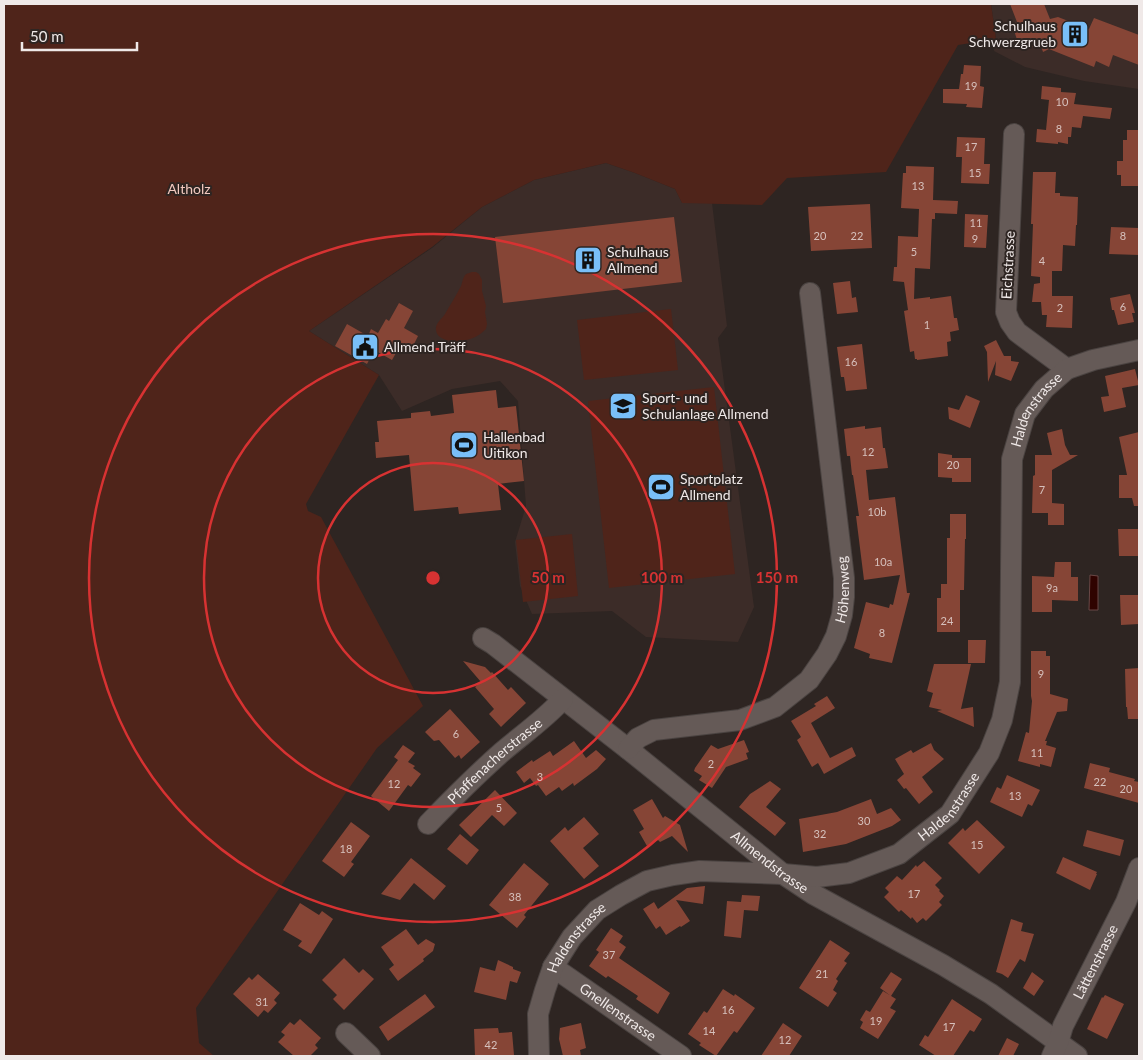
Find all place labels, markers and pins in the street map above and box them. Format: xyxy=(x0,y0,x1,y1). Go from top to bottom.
place label: Schulhaus Schwerzgrueb xyxy=(969,17,1056,50)
building icon: Schulhaus Schwerzgrueb xyxy=(1060,19,1090,49)
place label: Schulhaus Allmend xyxy=(607,243,669,276)
building icon: Schulhaus Allmend xyxy=(573,245,603,275)
public building icon: Allmend Träff xyxy=(350,332,380,362)
place label: Allmend Träff xyxy=(384,338,466,355)
place label: Sport- und Schulanlage Allmend xyxy=(642,389,768,422)
school or university icon: Sport- und Schulanlage Allmend xyxy=(608,391,638,421)
place label: Hallenbad Uitikon xyxy=(483,428,545,461)
sports icon: Hallenbad Uitikon xyxy=(449,430,479,460)
place label: Sportplatz Allmend xyxy=(680,470,743,503)
sports icon: Sportplatz Allmend xyxy=(646,472,676,502)
centre of rings xyxy=(424,569,442,587)

